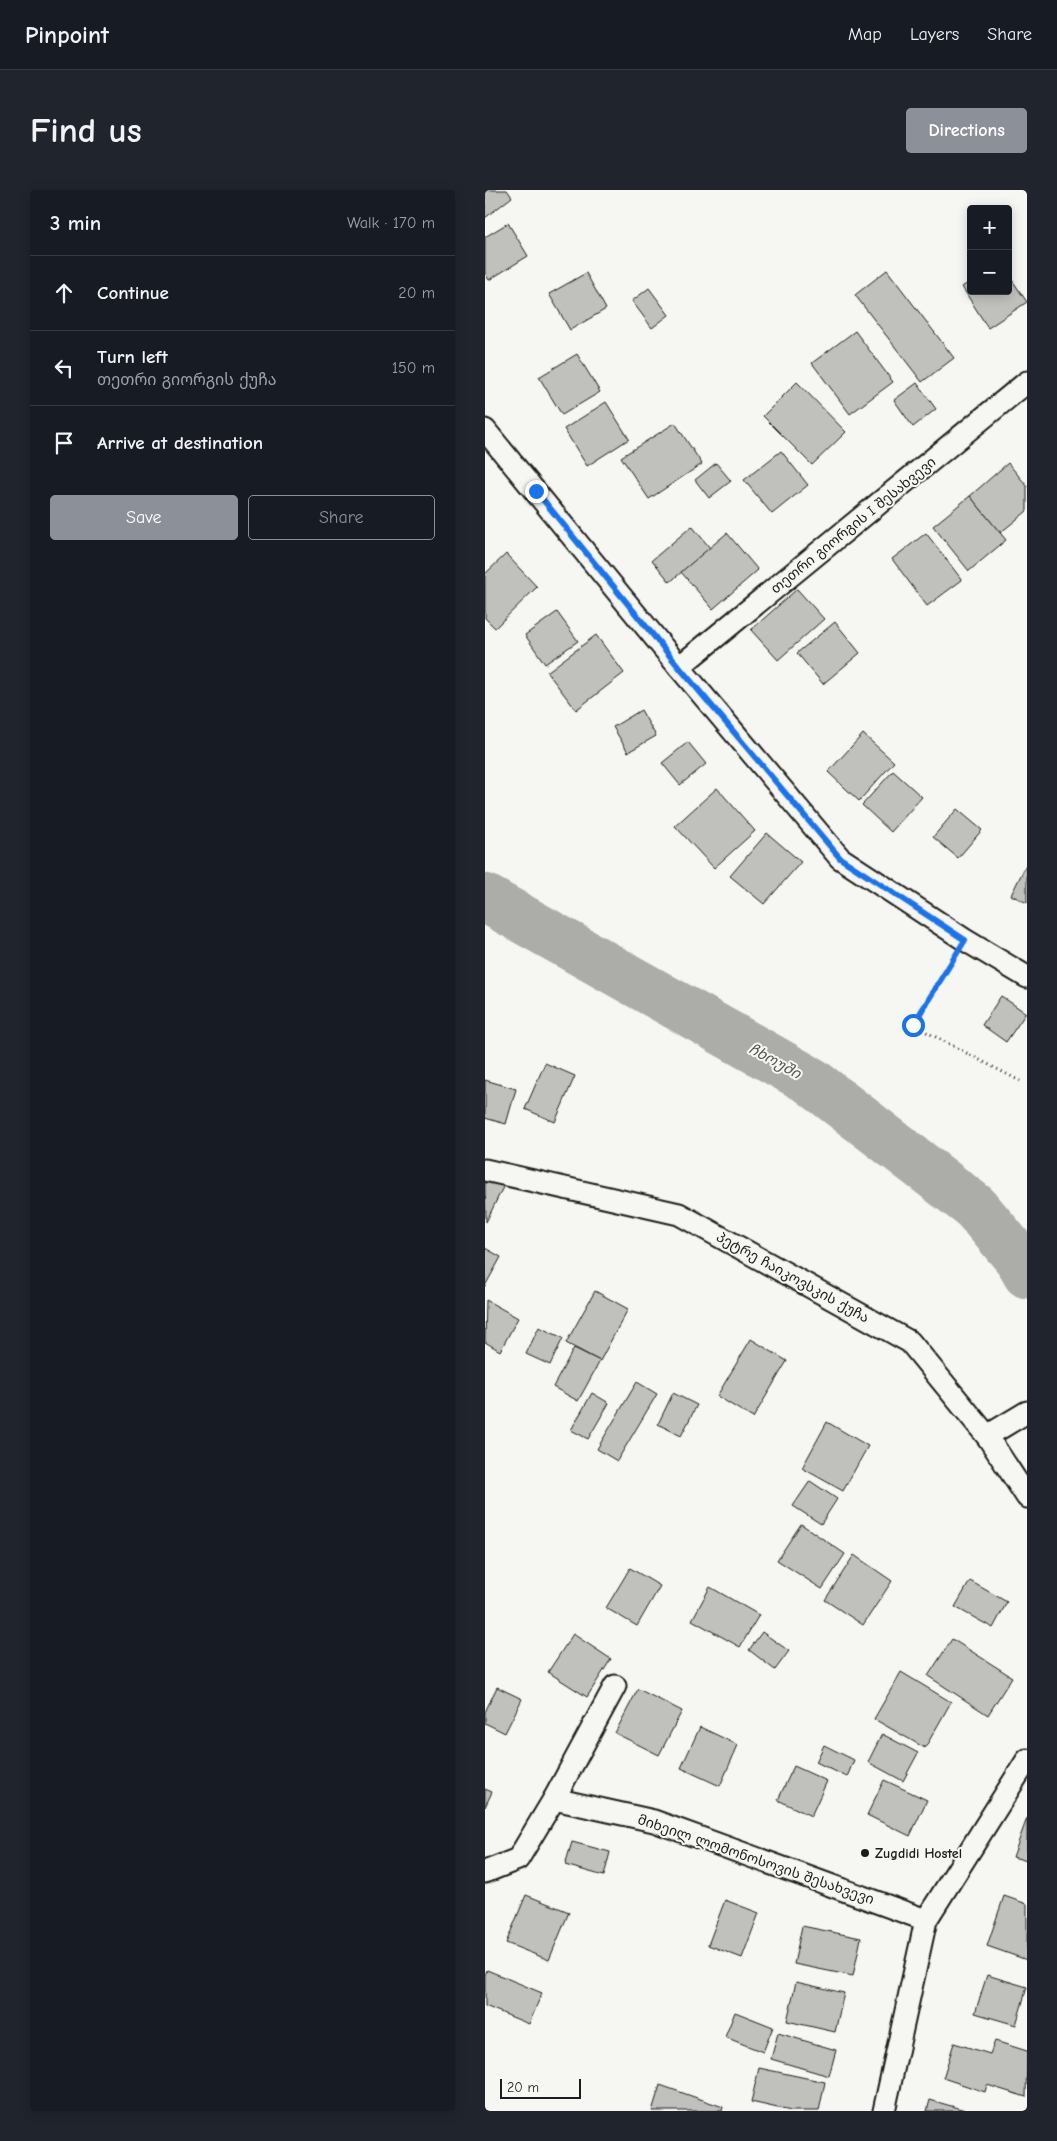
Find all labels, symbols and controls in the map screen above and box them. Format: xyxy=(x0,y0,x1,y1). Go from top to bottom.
text: Pinpoint xyxy=(25,21,109,49)
text: Map xyxy=(848,24,882,45)
text: Layers xyxy=(910,24,959,45)
text: Share xyxy=(987,24,1032,45)
button: Directions xyxy=(906,108,1027,153)
text: Find us xyxy=(30,110,142,151)
map controls xyxy=(967,205,1012,295)
button: + xyxy=(967,205,1012,250)
text: 3 min xyxy=(50,211,101,235)
text: Walk · 170 m xyxy=(347,214,435,232)
button: − xyxy=(967,250,1012,295)
icon: ahead xyxy=(50,279,78,307)
text: Continue xyxy=(97,282,169,304)
text: 20 m xyxy=(398,284,435,302)
text: Turn left xyxy=(97,346,168,368)
icon: left xyxy=(50,354,78,382)
text: 150 m xyxy=(392,359,435,377)
text: თეთრი გიორგის ქუჩა xyxy=(97,371,277,389)
icon: arrive xyxy=(50,429,78,457)
text: Arrive at destination xyxy=(97,432,263,454)
street label: თეთრი გიორგის I შესახვევი xyxy=(767,453,939,597)
route end xyxy=(525,480,548,503)
button: Save xyxy=(50,495,238,540)
button: Share xyxy=(248,495,435,540)
route start xyxy=(902,1014,925,1037)
water label: ჩხოუში xyxy=(746,1039,805,1083)
street label: პეტრე ჩაიკოვსკის ქუჩა xyxy=(713,1228,872,1327)
street label: მიხეილ ლომონოსოვის შესახვევი xyxy=(635,1811,876,1908)
place label: Zugdidi Hostel xyxy=(875,1845,962,1862)
marker: Zugdidi Hostel xyxy=(859,1847,871,1859)
scale bar xyxy=(500,2076,581,2099)
text: 20 m xyxy=(507,2079,539,2096)

